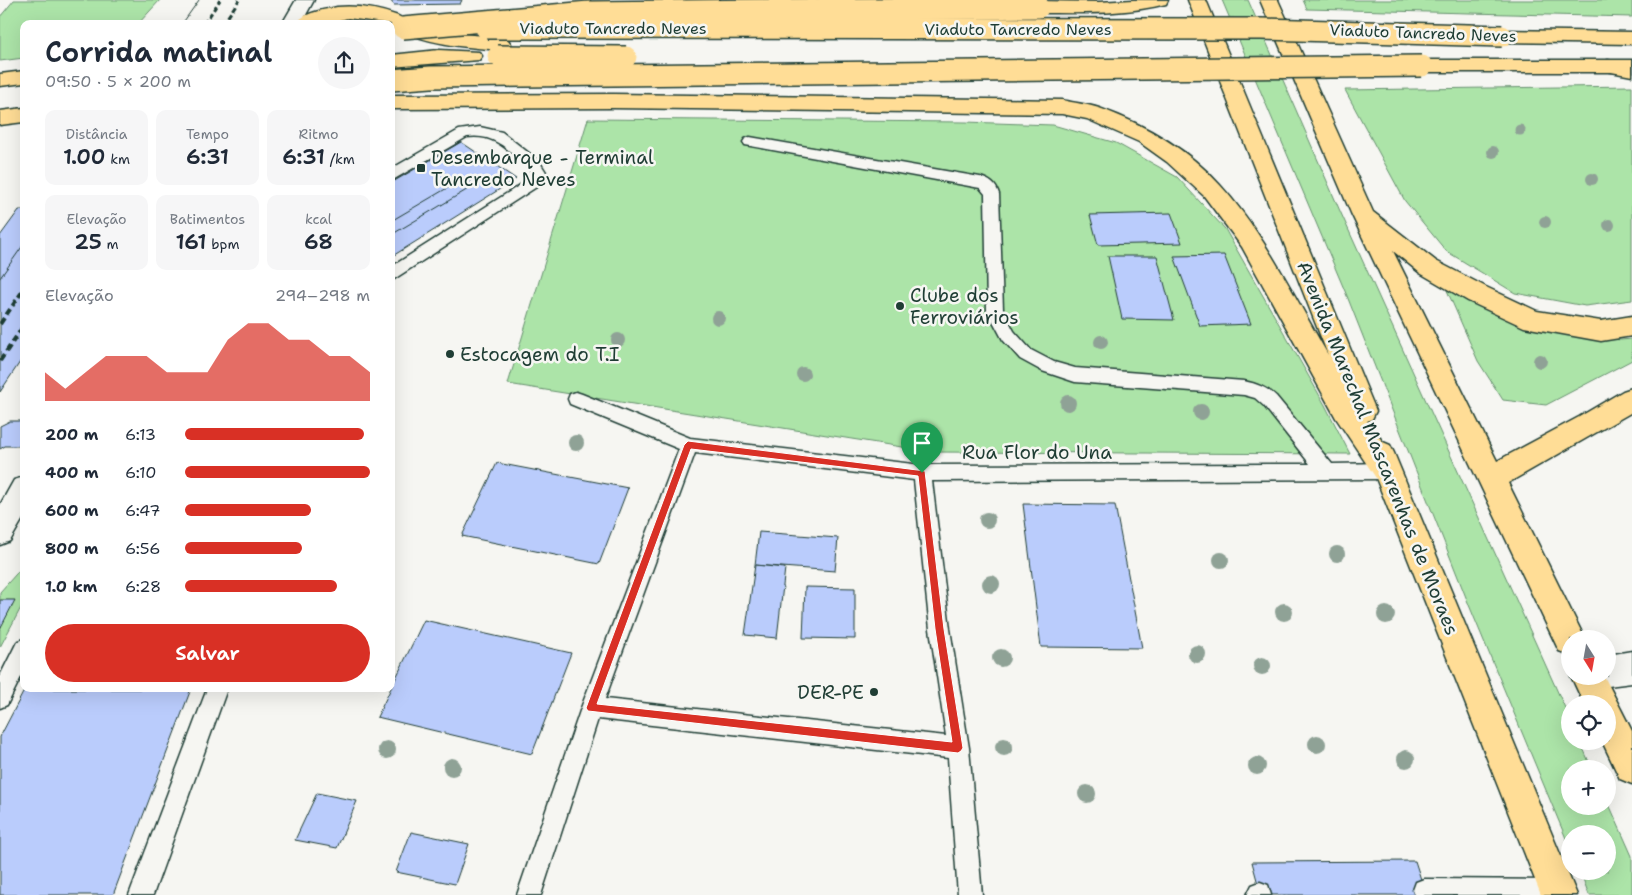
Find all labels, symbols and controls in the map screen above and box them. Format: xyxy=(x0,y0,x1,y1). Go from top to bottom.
street label: Viaduto Tancredo Neves xyxy=(519,18,707,39)
street label: Viaduto Tancredo Neves xyxy=(924,19,1112,40)
street label: Viaduto Tancredo Neves xyxy=(1329,19,1517,47)
text: Corrida matinal xyxy=(45,33,272,71)
button: share xyxy=(318,37,370,89)
text: 09:50 · 5 × 200 m xyxy=(45,71,191,92)
text: Distância xyxy=(66,125,127,143)
text: Tempo xyxy=(186,125,229,143)
text: Ritmo xyxy=(299,125,338,143)
text: 1.00 xyxy=(63,143,106,171)
text: 6:31 xyxy=(186,143,229,171)
text: 6:31 xyxy=(282,143,325,171)
place label: Desembarque - Terminal Tancredo Neves xyxy=(431,145,654,192)
text: km xyxy=(106,150,130,168)
text: /km xyxy=(325,150,355,168)
marker: Desembarque - Terminal Tancredo Neves xyxy=(415,162,427,174)
text: Elevação xyxy=(66,210,127,228)
text: Batimentos xyxy=(170,210,245,228)
text: kcal xyxy=(305,210,332,228)
text: 25 xyxy=(74,228,102,256)
text: 161 xyxy=(176,228,207,256)
text: 68 xyxy=(304,228,333,256)
text: m xyxy=(102,235,119,253)
text: bpm xyxy=(207,235,239,253)
street label: Avenida Marechal Mascarenhas de Moraes xyxy=(1291,257,1465,639)
place label: Clube dos Ferroviários xyxy=(910,283,1019,330)
text: Elevação xyxy=(45,285,114,306)
text: 294–298 m xyxy=(275,285,370,306)
marker: Clube dos Ferroviários xyxy=(894,300,906,312)
place label: Estocagem do T.I xyxy=(460,342,620,367)
marker: Estocagem do T.I xyxy=(444,348,456,360)
pin xyxy=(901,422,943,473)
text: 200 m xyxy=(45,424,98,445)
text: 6:13 xyxy=(125,424,156,445)
icon: arrive xyxy=(908,429,936,457)
street label: Rua Flor do Una xyxy=(962,440,1112,465)
text: 400 m xyxy=(45,462,99,483)
text: 6:10 xyxy=(125,462,156,483)
text: 600 m xyxy=(45,500,99,521)
text: 6:47 xyxy=(125,500,160,521)
text: 800 m xyxy=(45,538,99,559)
text: 6:56 xyxy=(125,538,160,559)
text: 1.0 km xyxy=(45,576,97,597)
text: 6:28 xyxy=(125,576,161,597)
button: Salvar xyxy=(45,624,370,682)
north arrow xyxy=(1561,630,1616,685)
map controls xyxy=(1561,630,1616,880)
place label: DER-PE xyxy=(797,680,864,705)
marker: DER-PE xyxy=(868,686,880,698)
button: locate xyxy=(1561,695,1616,750)
button: + xyxy=(1561,760,1616,815)
button: − xyxy=(1561,825,1616,880)

